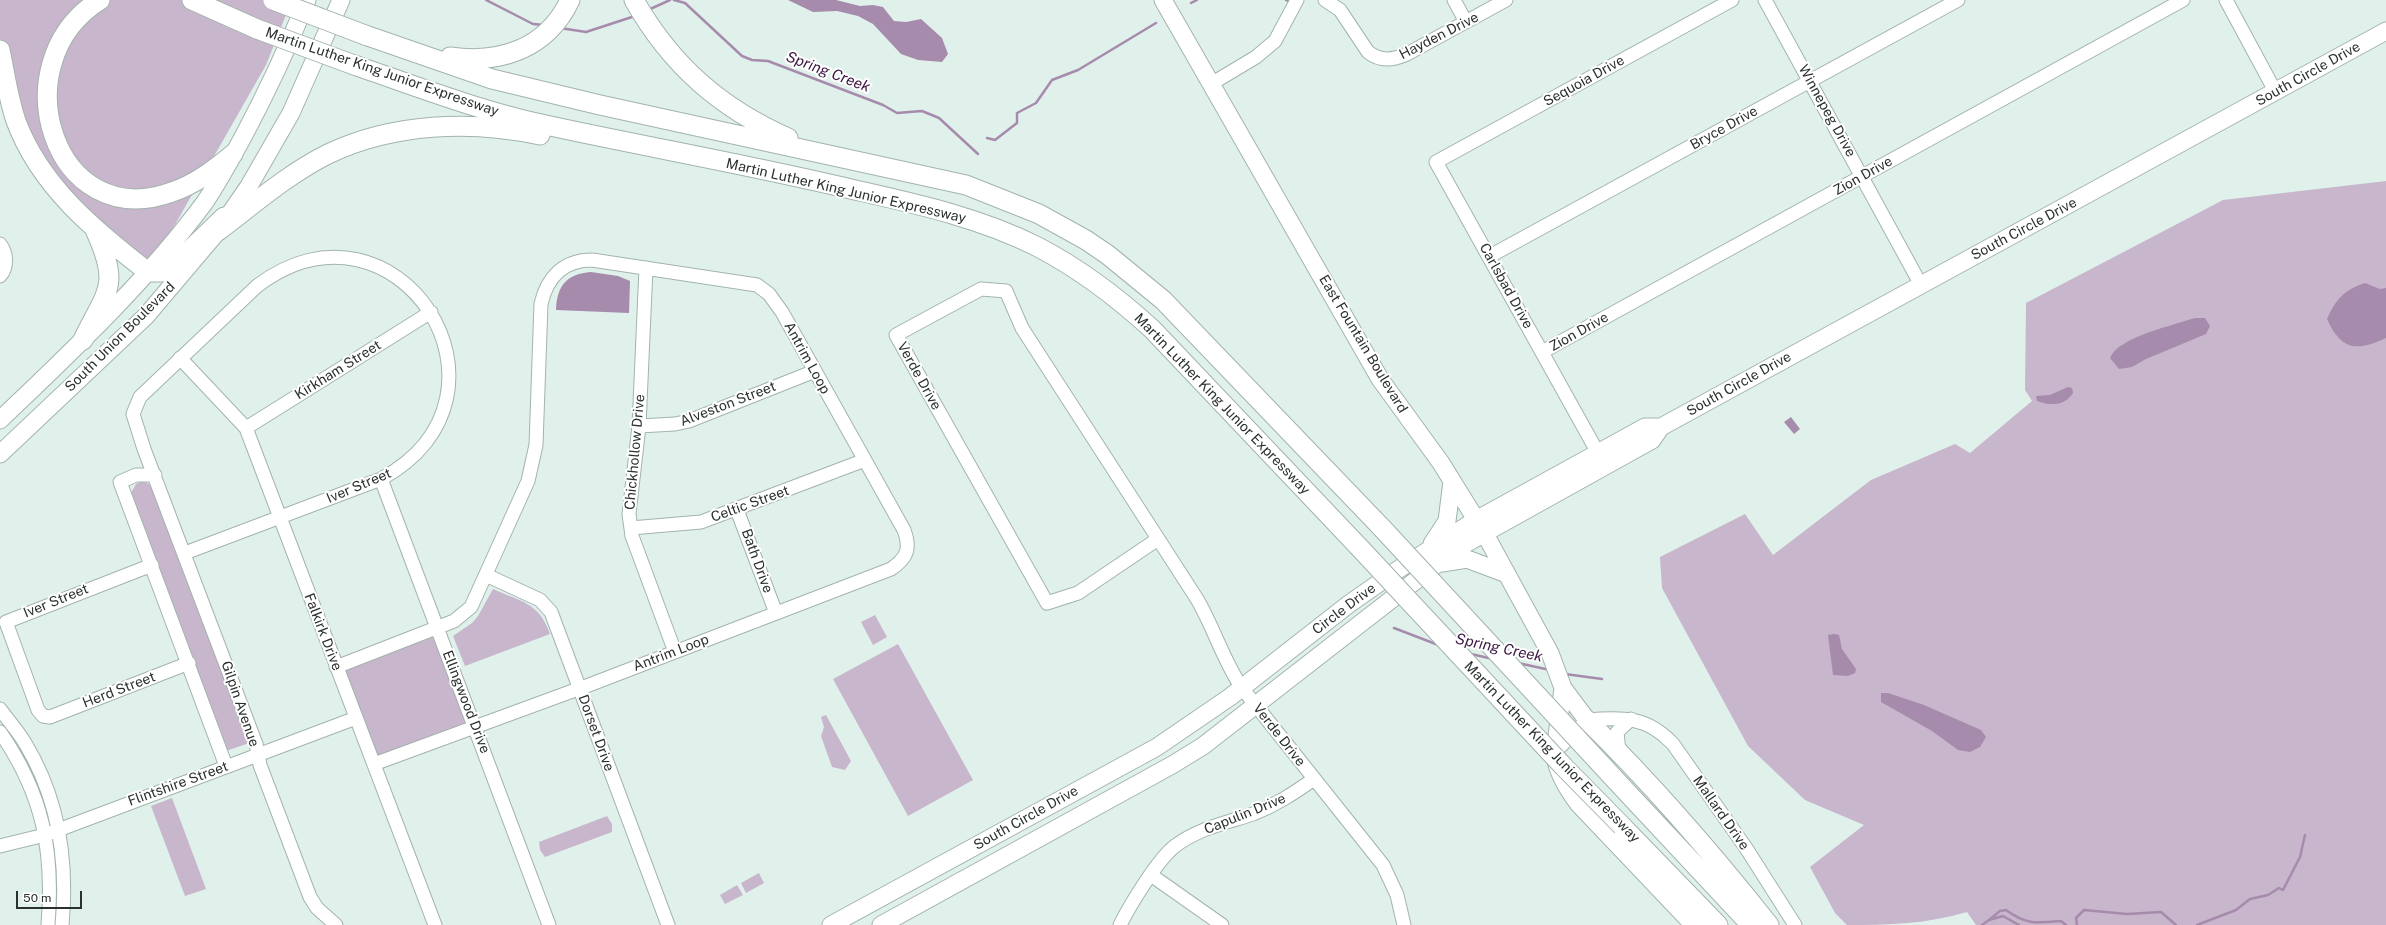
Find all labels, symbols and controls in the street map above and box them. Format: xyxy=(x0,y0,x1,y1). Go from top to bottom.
street label: Hayden Drive xyxy=(1397,9,1481,63)
street label: Martin Luther King Junior Expressway xyxy=(263,24,501,120)
street label: South Circle Drive xyxy=(2253,38,2363,110)
water label: Spring Creek xyxy=(783,48,873,96)
street label: Sequoia Drive xyxy=(1541,52,1627,110)
street label: Winnepeg Drive xyxy=(1795,62,1859,160)
street label: Bryce Drive xyxy=(1687,103,1761,153)
street label: Zion Drive xyxy=(1830,153,1896,199)
street label: Martin Luther King Junior Expressway xyxy=(724,155,968,227)
street label: South Circle Drive xyxy=(1968,194,2080,264)
street label: Carlsbad Drive xyxy=(1476,240,1536,332)
street label: East Fountain Boulevard xyxy=(1315,272,1411,416)
street label: South Union Boulevard xyxy=(62,279,178,395)
street label: Zion Drive xyxy=(1546,309,1612,355)
street label: Martin Luther King Junior Expressway xyxy=(1131,310,1313,498)
street label: Antrim Loop xyxy=(780,319,834,397)
street label: Kirkham Street xyxy=(292,337,384,403)
street label: Verde Drive xyxy=(893,339,945,413)
street label: South Circle Drive xyxy=(1684,348,1794,420)
street label: Alveston Street xyxy=(678,378,778,430)
street label: Chickhollow Drive xyxy=(622,393,648,511)
street label: Iver Street xyxy=(324,465,394,507)
street label: Celtic Street xyxy=(709,482,791,526)
street label: Bath Drive xyxy=(738,527,776,595)
street label: Iver Street xyxy=(21,580,91,622)
street label: Circle Drive xyxy=(1309,580,1379,638)
street label: Falkirk Drive xyxy=(301,591,345,673)
water label: Spring Creek xyxy=(1454,630,1544,666)
street label: Antrim Loop xyxy=(631,631,711,675)
street label: Ellingwood Drive xyxy=(439,648,493,756)
street label: Martin Luther King Junior Expressway xyxy=(1461,658,1643,846)
street label: Gilpin Avenue xyxy=(217,659,263,749)
street label: Herd Street xyxy=(80,668,158,712)
street label: Dorset Drive xyxy=(574,692,618,774)
street label: Verde Drive xyxy=(1249,700,1309,770)
street label: Flintshire Street xyxy=(126,758,230,810)
street label: Mallard Drive xyxy=(1689,773,1753,853)
street label: South Circle Drive xyxy=(971,782,1081,854)
street label: Capulin Drive xyxy=(1202,790,1288,838)
scale bar xyxy=(18,883,84,909)
text: 50 m xyxy=(23,891,51,905)

